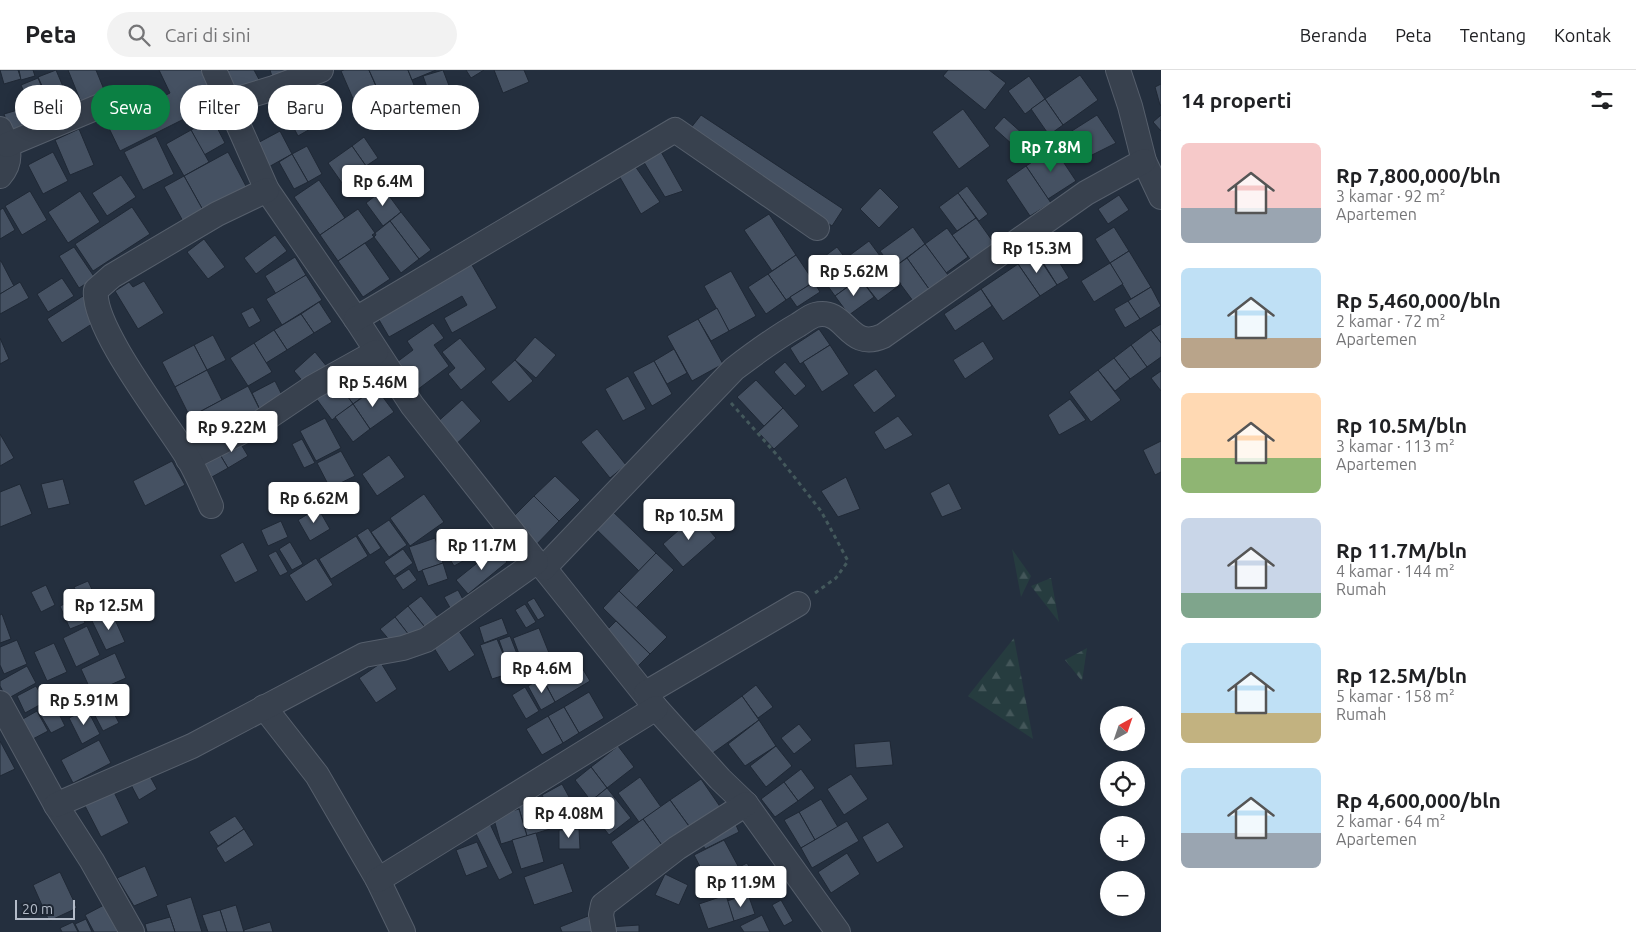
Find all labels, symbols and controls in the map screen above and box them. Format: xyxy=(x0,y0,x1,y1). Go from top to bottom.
search box xyxy=(107,12,457,57)
text: Peta xyxy=(25,21,77,48)
icon: search xyxy=(125,21,153,49)
text: Cari di sini xyxy=(165,24,251,46)
text: Beranda xyxy=(1300,25,1367,45)
text: Peta xyxy=(1395,25,1432,45)
text: Tentang xyxy=(1460,25,1526,45)
text: Kontak xyxy=(1554,25,1611,45)
chip: Beli xyxy=(15,85,81,130)
chip: Sewa xyxy=(91,85,170,130)
chip: Filter xyxy=(180,85,258,130)
chip: Baru xyxy=(268,85,342,130)
chip: Apartemen xyxy=(352,85,479,130)
icon: filters xyxy=(1588,86,1616,114)
text: 14 properti xyxy=(1181,88,1292,112)
pin: Rp 7.8M xyxy=(1005,131,1097,173)
text: Rp 7.8M xyxy=(1021,138,1081,156)
icon: home xyxy=(1221,163,1281,223)
text: Rp 7,800,000/bln xyxy=(1336,163,1501,187)
pin: Rp 6.4M xyxy=(337,164,429,207)
text: Rp 6.4M xyxy=(353,172,413,190)
text: 3 kamar · 92 m² xyxy=(1336,187,1446,205)
text: Apartemen xyxy=(1336,205,1417,223)
pin: Rp 15.3M xyxy=(985,232,1089,274)
text: Rp 15.3M xyxy=(1002,239,1072,257)
pin: Rp 5.62M xyxy=(802,254,906,297)
text: Rp 5.62M xyxy=(819,262,889,280)
icon: home xyxy=(1221,288,1281,348)
text: Rp 5,460,000/bln xyxy=(1336,288,1501,312)
text: 2 kamar · 72 m² xyxy=(1336,312,1446,330)
text: Apartemen xyxy=(1336,330,1417,348)
pin: Rp 5.46M xyxy=(321,366,425,408)
text: Rp 5.46M xyxy=(338,373,408,391)
pin: Rp 9.22M xyxy=(180,410,284,453)
icon: home xyxy=(1221,413,1281,473)
text: Rp 10.5M/bln xyxy=(1336,413,1467,437)
text: Rp 9.22M xyxy=(197,418,267,436)
text: 3 kamar · 113 m² xyxy=(1336,437,1455,455)
text: Apartemen xyxy=(1336,455,1417,473)
pin: Rp 6.62M xyxy=(262,482,366,524)
text: Rp 6.62M xyxy=(279,489,349,507)
pin: Rp 10.5M xyxy=(637,498,741,541)
text: Rp 10.5M xyxy=(654,506,724,524)
pin: Rp 11.7M xyxy=(430,528,534,571)
text: Rp 11.7M xyxy=(447,536,517,554)
icon: home xyxy=(1221,538,1281,598)
text: Rp 11.7M/bln xyxy=(1336,538,1467,562)
text: 4 kamar · 144 m² xyxy=(1336,562,1455,580)
text: Rumah xyxy=(1336,580,1386,598)
pin: Rp 12.5M xyxy=(57,588,161,631)
text: Rp 12.5M xyxy=(74,596,144,614)
pin: Rp 4.6M xyxy=(496,652,588,694)
text: Rp 4.6M xyxy=(512,659,572,677)
icon: home xyxy=(1221,663,1281,723)
text: Rp 12.5M/bln xyxy=(1336,663,1467,687)
pin: Rp 5.91M xyxy=(32,684,136,726)
text: 5 kamar · 158 m² xyxy=(1336,687,1455,705)
text: Rp 5.91M xyxy=(49,691,119,709)
text: Rumah xyxy=(1336,705,1386,723)
north arrow xyxy=(1100,706,1145,751)
map controls xyxy=(1100,706,1145,916)
button: locate xyxy=(1100,761,1145,806)
icon: home xyxy=(1221,788,1281,848)
text: Rp 4,600,000/bln xyxy=(1336,788,1501,812)
pin: Rp 4.08M xyxy=(517,796,621,839)
text: Rp 4.08M xyxy=(534,804,604,822)
text: 2 kamar · 64 m² xyxy=(1336,812,1446,830)
button: + xyxy=(1100,816,1145,861)
text: Apartemen xyxy=(1336,830,1417,848)
pin: Rp 11.9M xyxy=(689,866,793,908)
button: − xyxy=(1100,871,1145,916)
text: Rp 11.9M xyxy=(706,873,776,891)
scale bar xyxy=(15,897,75,920)
text: 20 m xyxy=(22,901,53,917)

